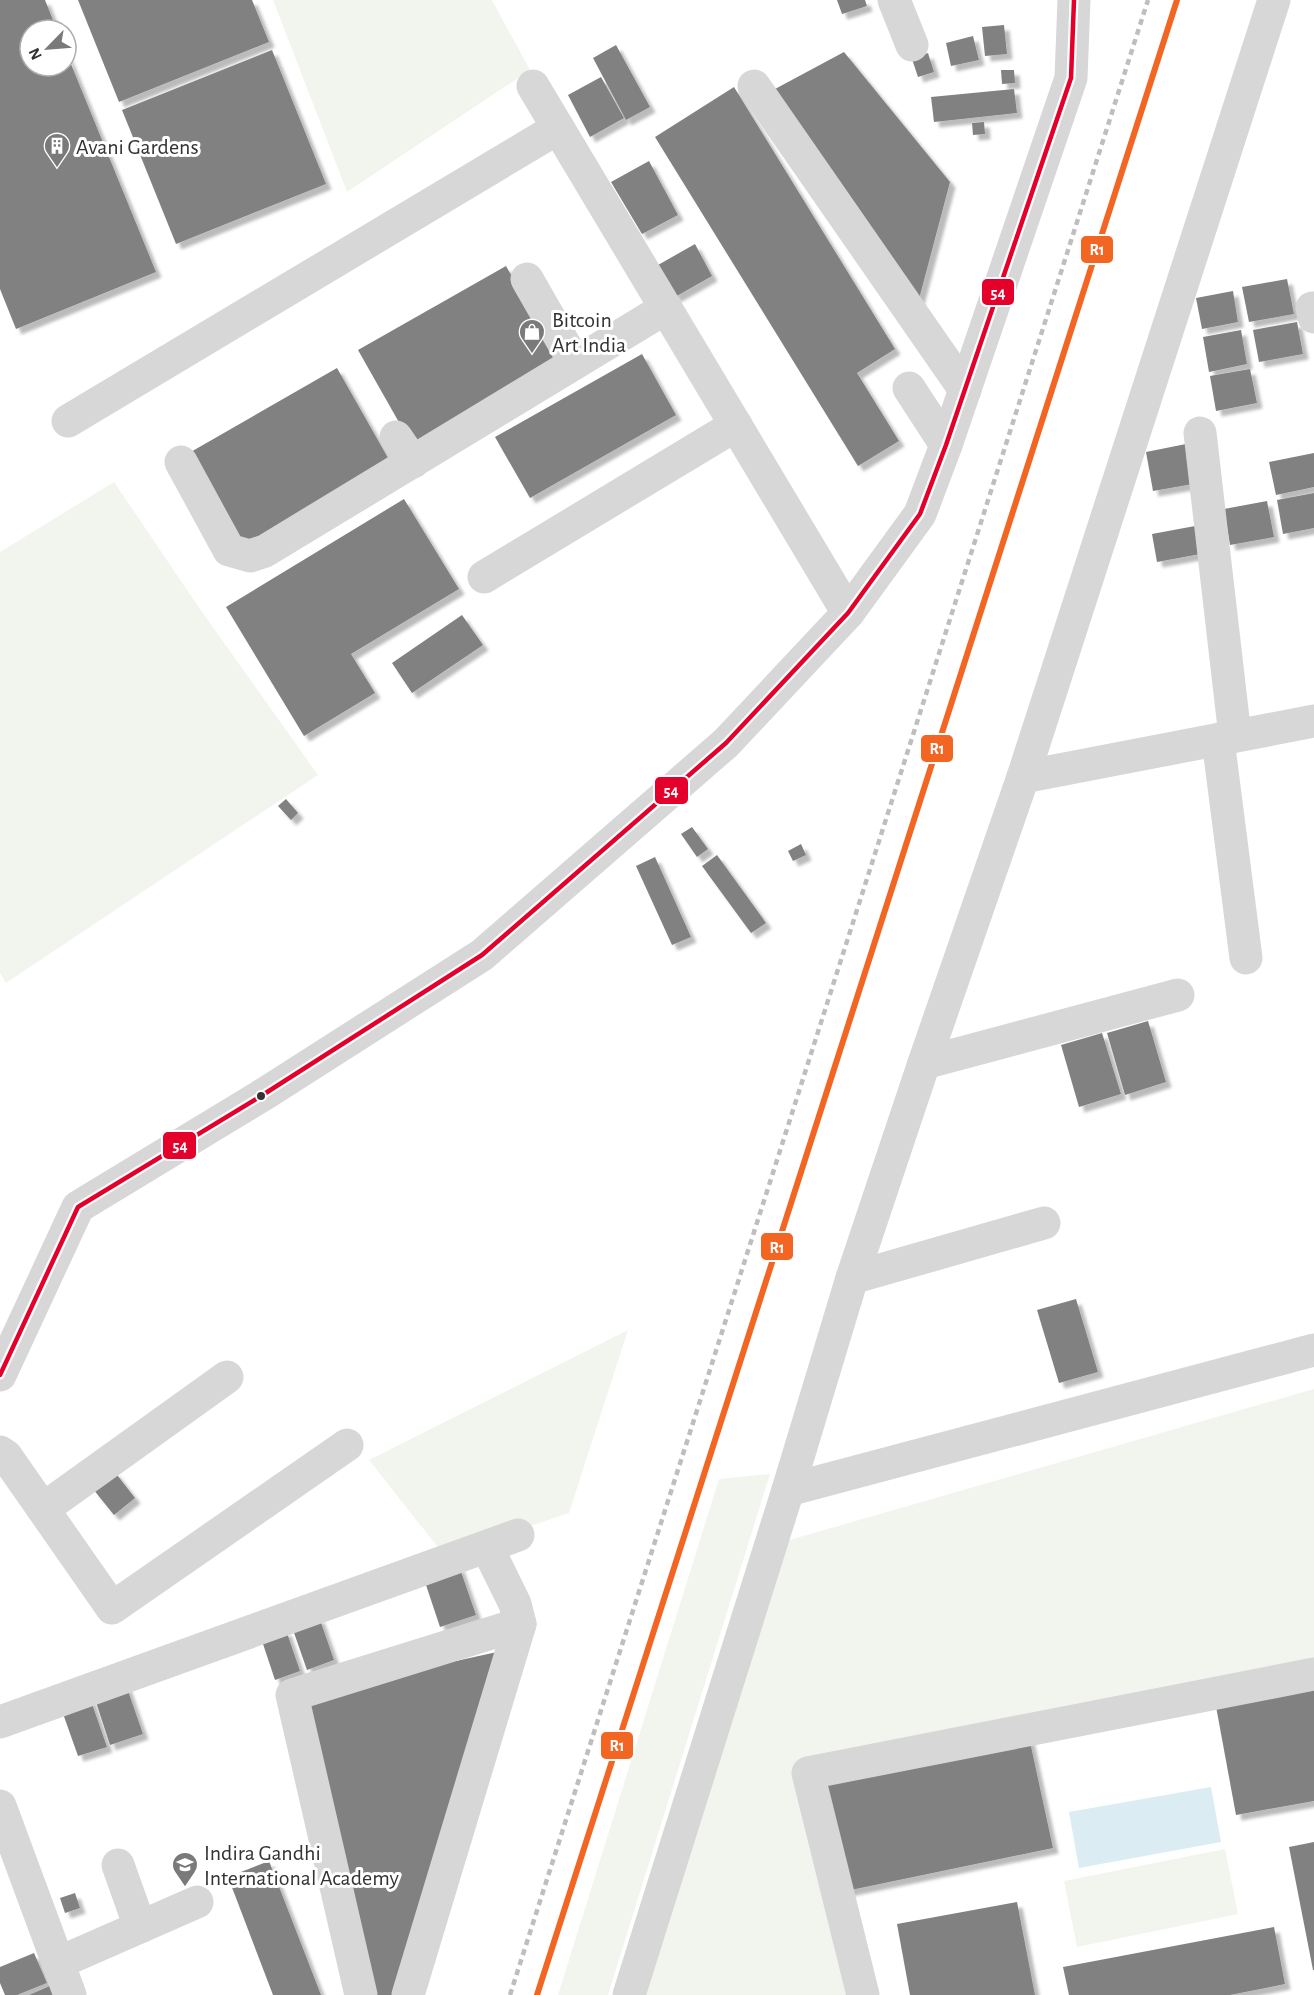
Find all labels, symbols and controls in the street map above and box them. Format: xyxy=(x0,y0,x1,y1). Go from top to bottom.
north arrow xyxy=(18,18,78,78)
text: N xyxy=(26,45,45,62)
building icon: Avani Gardens xyxy=(42,131,72,169)
place label: Avani Gardens xyxy=(76,136,199,158)
line badge: R1 xyxy=(1080,235,1114,264)
text: R1 xyxy=(1089,242,1105,258)
line badge: 54 xyxy=(981,278,1015,306)
text: 54 xyxy=(991,285,1005,301)
place label: Bitcoin Art India xyxy=(552,309,626,356)
shop icon: Bitcoin Art India xyxy=(517,317,547,355)
line badge: R1 xyxy=(920,734,954,763)
text: R1 xyxy=(929,741,945,757)
line badge: 54 xyxy=(654,776,689,805)
text: 54 xyxy=(664,783,678,799)
unlabelled marker xyxy=(255,1090,267,1102)
line badge: 54 xyxy=(162,1131,197,1160)
text: 54 xyxy=(173,1138,187,1154)
line badge: R1 xyxy=(760,1232,794,1261)
text: R1 xyxy=(769,1240,785,1256)
line badge: R1 xyxy=(600,1731,634,1760)
text: R1 xyxy=(609,1738,625,1754)
place label: Indira Gandhi International Academy xyxy=(204,1842,399,1889)
school or university icon: Indira Gandhi International Academy xyxy=(170,1850,200,1888)

